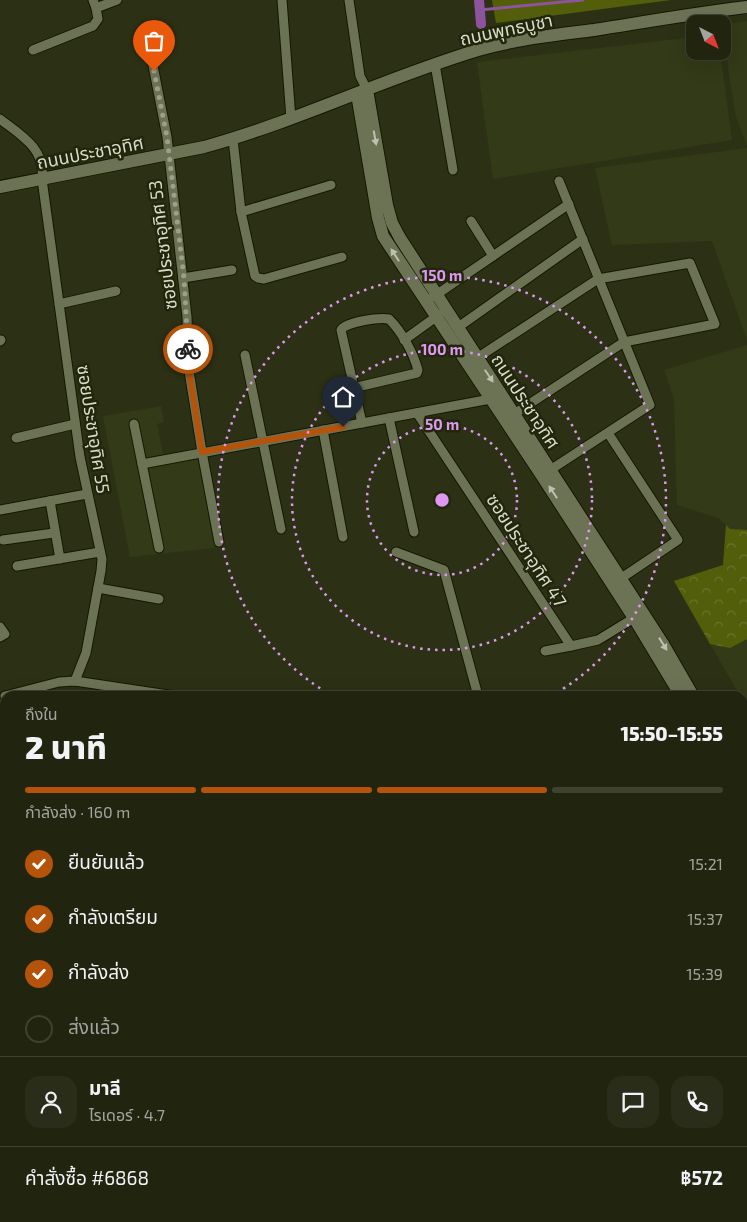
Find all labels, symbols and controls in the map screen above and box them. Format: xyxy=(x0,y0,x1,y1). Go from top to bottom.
street label: ถนนพุทธบูชา xyxy=(458,8,555,52)
north arrow xyxy=(686,15,731,60)
map controls xyxy=(686,15,731,60)
pin xyxy=(133,20,175,71)
icon: bag xyxy=(140,27,168,55)
street label: ถนนประชาอุทิศ xyxy=(35,131,146,174)
one-way arrow xyxy=(372,131,380,147)
street label: ซอยประชาอุทิศ 53 xyxy=(143,179,182,311)
one-way arrow xyxy=(390,248,400,262)
text: 150 m xyxy=(422,266,462,284)
courier xyxy=(163,324,213,374)
icon: bike xyxy=(174,335,202,363)
text: 100 m xyxy=(421,340,463,358)
street label: ถนนประชาอุทิศ xyxy=(486,350,565,453)
street label: ซอยประชาอุทิศ 55 xyxy=(72,363,115,495)
one-way arrow xyxy=(484,369,494,382)
pin xyxy=(322,376,364,427)
icon: home xyxy=(329,383,357,411)
text: 50 m xyxy=(425,415,459,433)
one-way arrow xyxy=(548,485,558,499)
street label: ซอยประชาอุทิศ 47 xyxy=(481,489,572,611)
centre of rings xyxy=(433,491,451,509)
one-way arrow xyxy=(658,638,668,651)
text: ถึงใน xyxy=(25,704,58,723)
text: 15:50–15:55 xyxy=(620,722,723,745)
text: 2 นาที xyxy=(25,727,107,765)
text: กำลังส่ง · 160 m xyxy=(25,802,130,821)
icon: check xyxy=(25,850,53,878)
text: ยืนยันแล้ว xyxy=(68,850,145,873)
text: 15:21 xyxy=(689,854,723,873)
icon: check xyxy=(25,905,53,933)
text: กำลังเตรียม xyxy=(68,905,158,928)
text: 15:37 xyxy=(687,909,723,928)
icon: check xyxy=(25,960,53,988)
text: กำลังส่ง xyxy=(68,960,129,983)
text: 15:39 xyxy=(686,964,723,983)
text: ส่งแล้ว xyxy=(68,1015,120,1038)
button: person xyxy=(25,1076,77,1128)
text: มาลี xyxy=(89,1076,121,1099)
button: chat xyxy=(607,1076,659,1128)
button: phone xyxy=(671,1076,723,1128)
text: ไรเดอร์ · 4.7 xyxy=(89,1105,165,1124)
text: คำสั่งซื้อ #6868 xyxy=(25,1166,149,1189)
text: ฿572 xyxy=(680,1166,723,1189)

